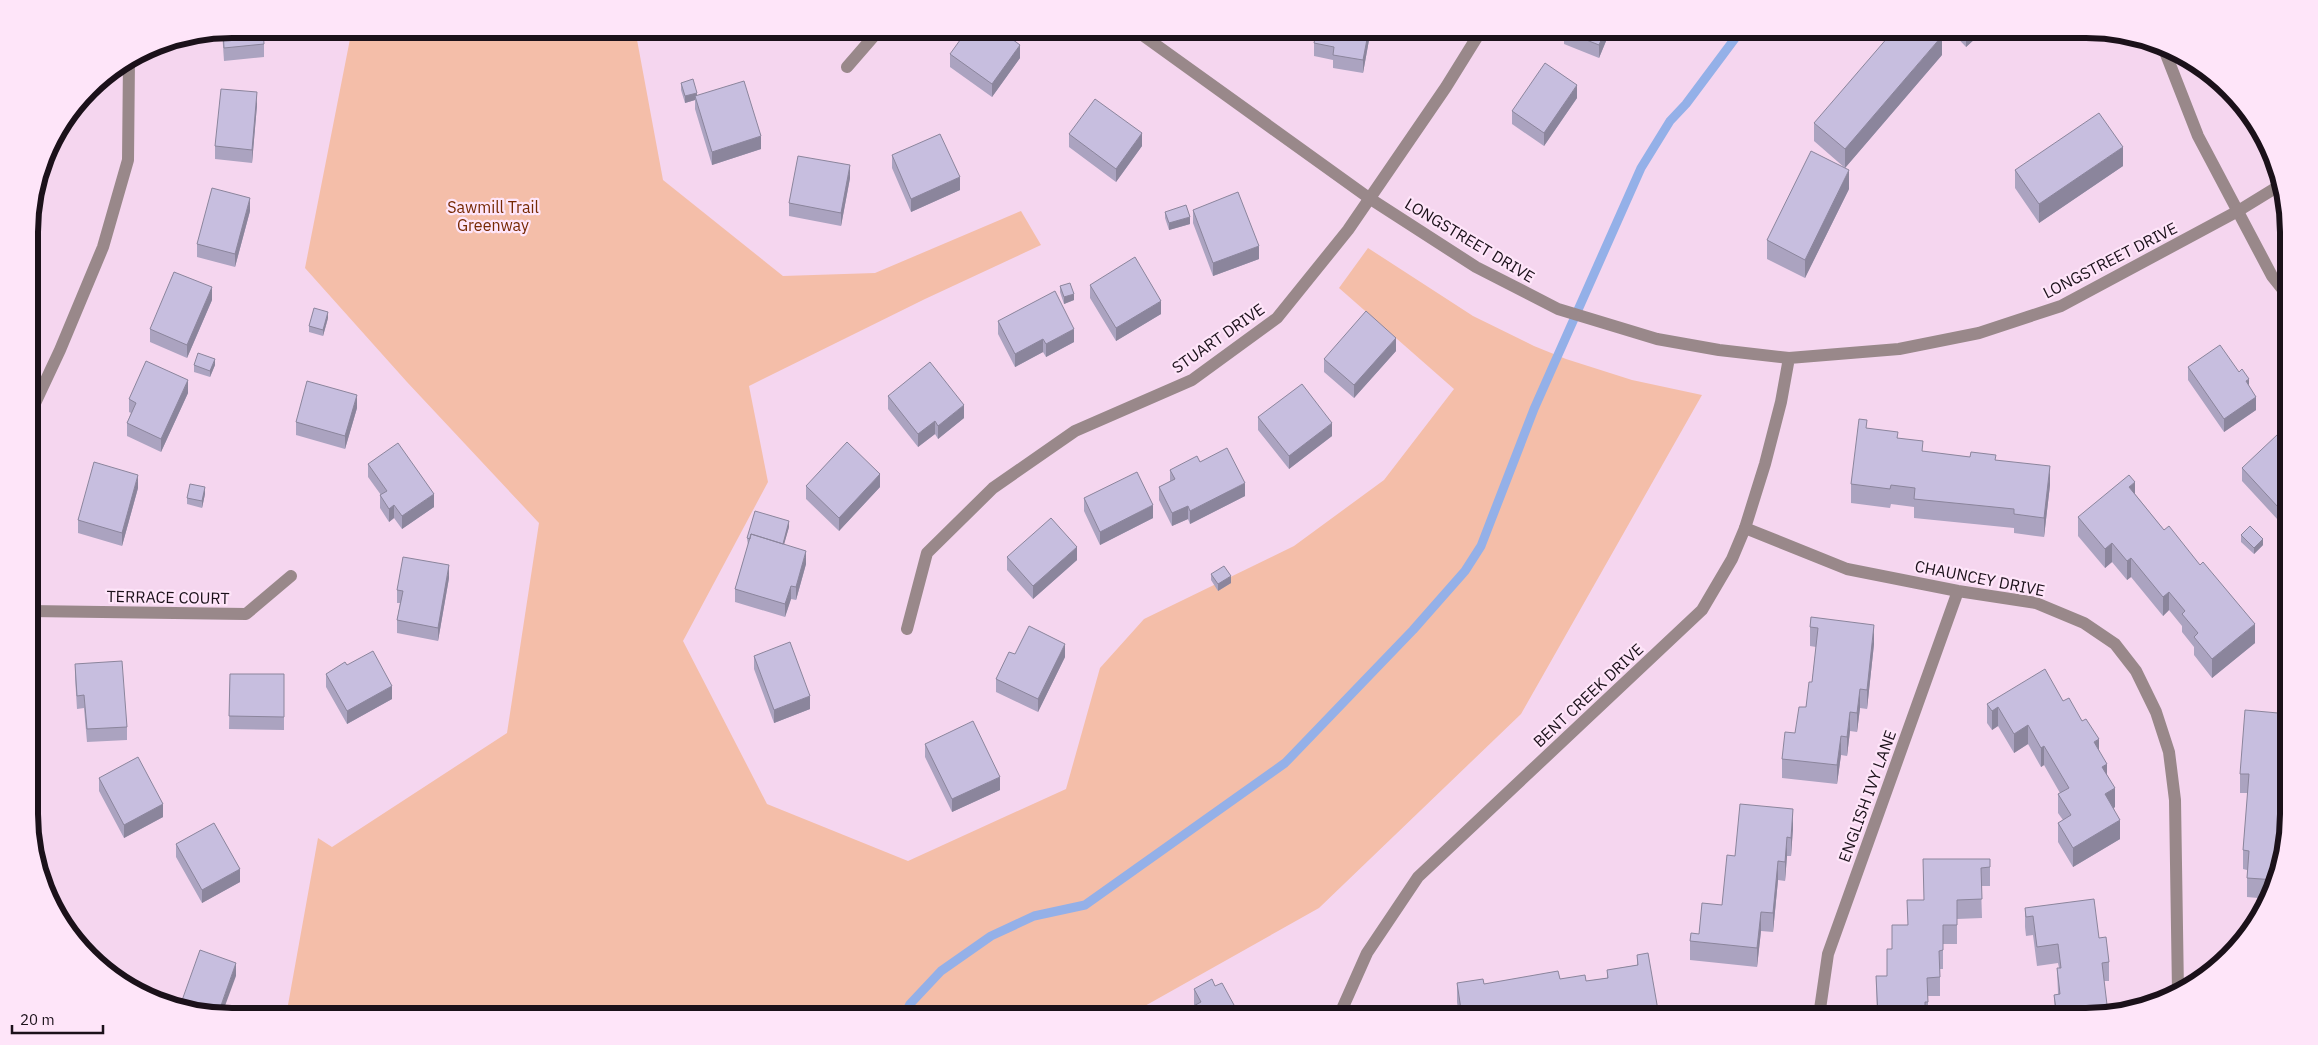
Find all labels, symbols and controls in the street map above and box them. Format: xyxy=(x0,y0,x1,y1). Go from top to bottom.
street label: LONGSTREET DRIVE xyxy=(1401,193,1539,287)
park label: Sawmill Trail Greenway xyxy=(447,197,539,235)
street label: LONGSTREET DRIVE xyxy=(2040,218,2180,302)
street label: STUART DRIVE xyxy=(1168,299,1268,377)
street label: CHAUNCEY DRIVE xyxy=(1913,556,2047,600)
street label: TERRACE COURT xyxy=(106,586,230,608)
street label: BENT CREEK DRIVE xyxy=(1529,639,1647,751)
street label: ENGLISH IVY LANE xyxy=(1834,727,1900,865)
scale bar xyxy=(12,1002,104,1034)
text: 20 m xyxy=(20,1010,55,1029)

